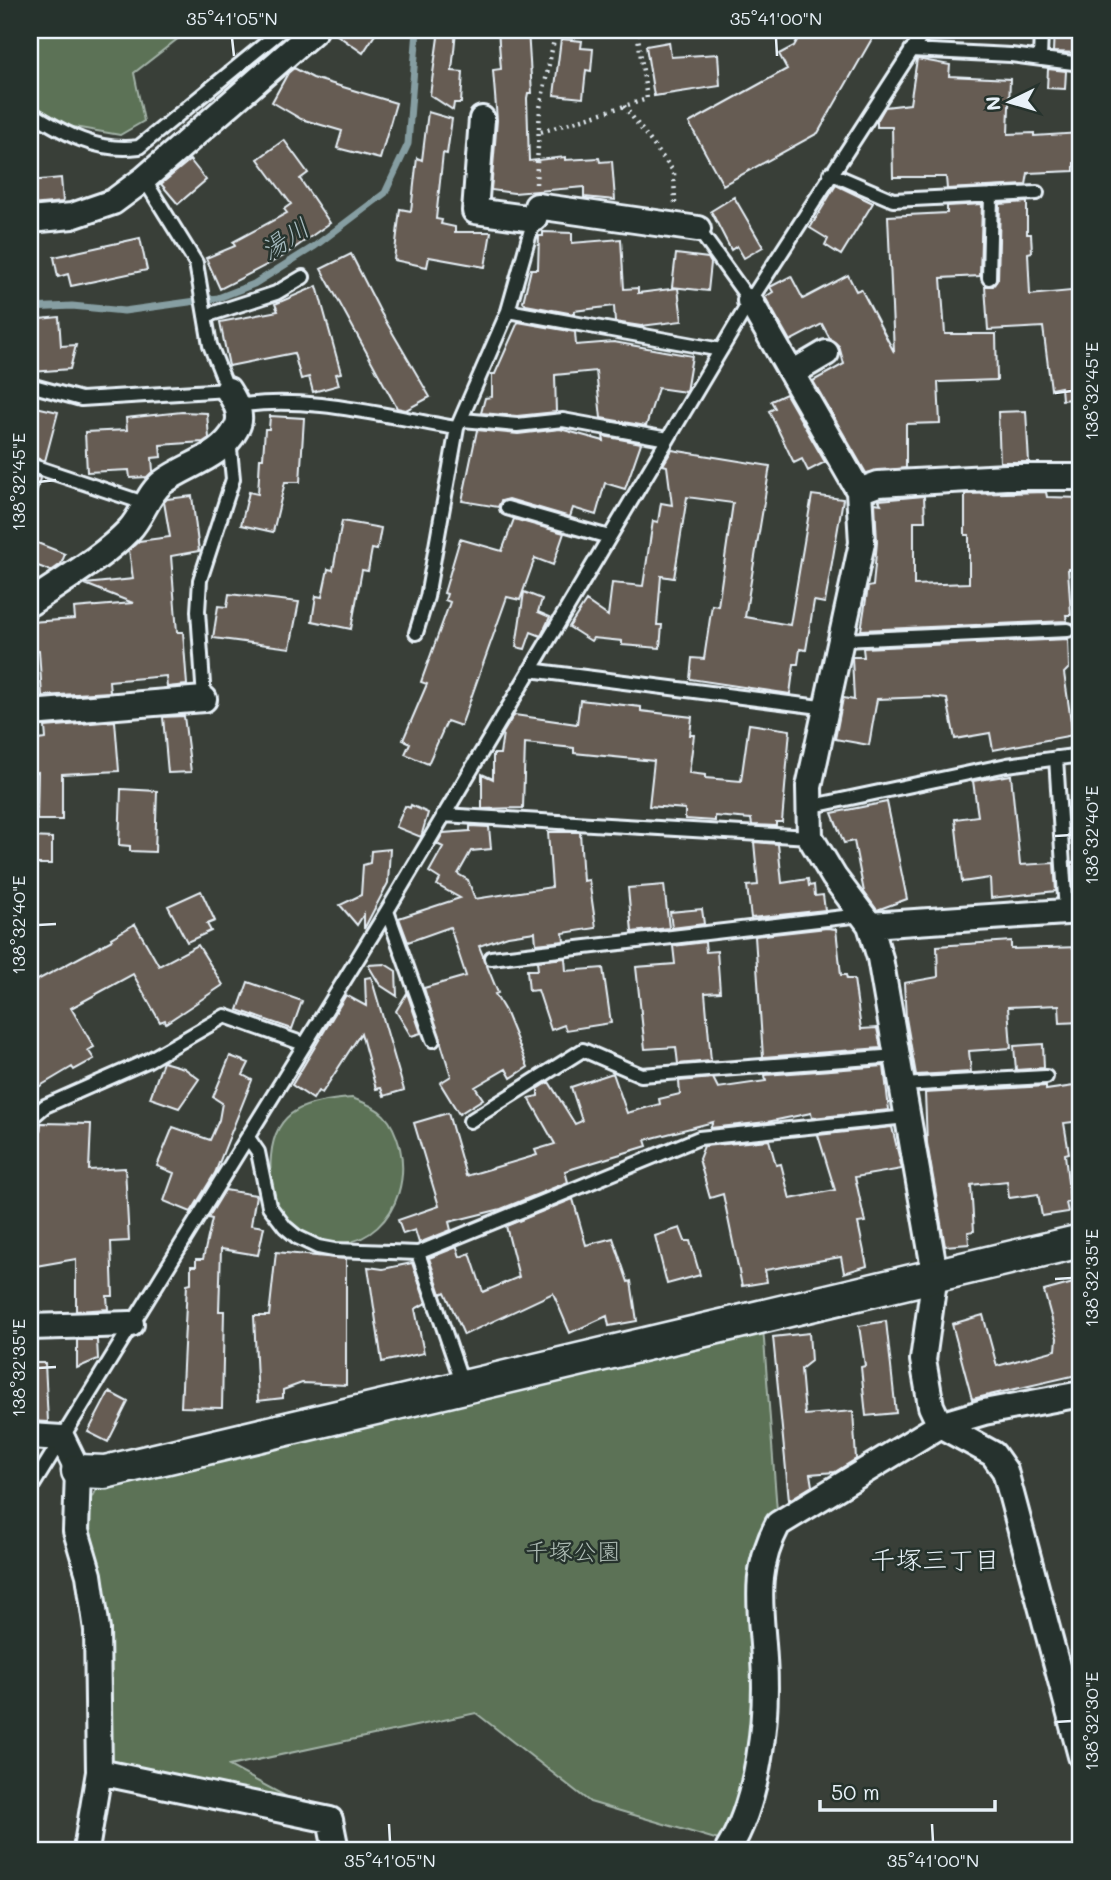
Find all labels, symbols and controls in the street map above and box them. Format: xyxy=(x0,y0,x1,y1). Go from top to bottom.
text: 35°41'05"N xyxy=(186,6,278,30)
text: 35°41'00"N xyxy=(730,6,822,30)
north arrow xyxy=(974,66,1044,136)
text: N xyxy=(979,95,1006,112)
water label: 湯川 xyxy=(253,210,316,267)
text: 138°32'45"E xyxy=(1079,342,1103,440)
text: 138°32'45"E xyxy=(6,433,30,531)
text: 138°32'40"E xyxy=(1079,785,1103,885)
text: 138°32'40"E xyxy=(6,875,30,975)
text: 138°32'35"E xyxy=(1079,1229,1103,1327)
text: 138°32'35"E xyxy=(6,1319,30,1417)
park label: 千塚公園 xyxy=(525,1535,621,1566)
district label: 千塚三丁目 xyxy=(870,1542,1000,1576)
text: 138°32'30"E xyxy=(1079,1671,1103,1771)
scale bar xyxy=(820,1768,996,1812)
text: 50 m xyxy=(831,1778,880,1805)
text: 35°41'05"N xyxy=(344,1848,436,1872)
text: 35°41'00"N xyxy=(887,1848,979,1872)

